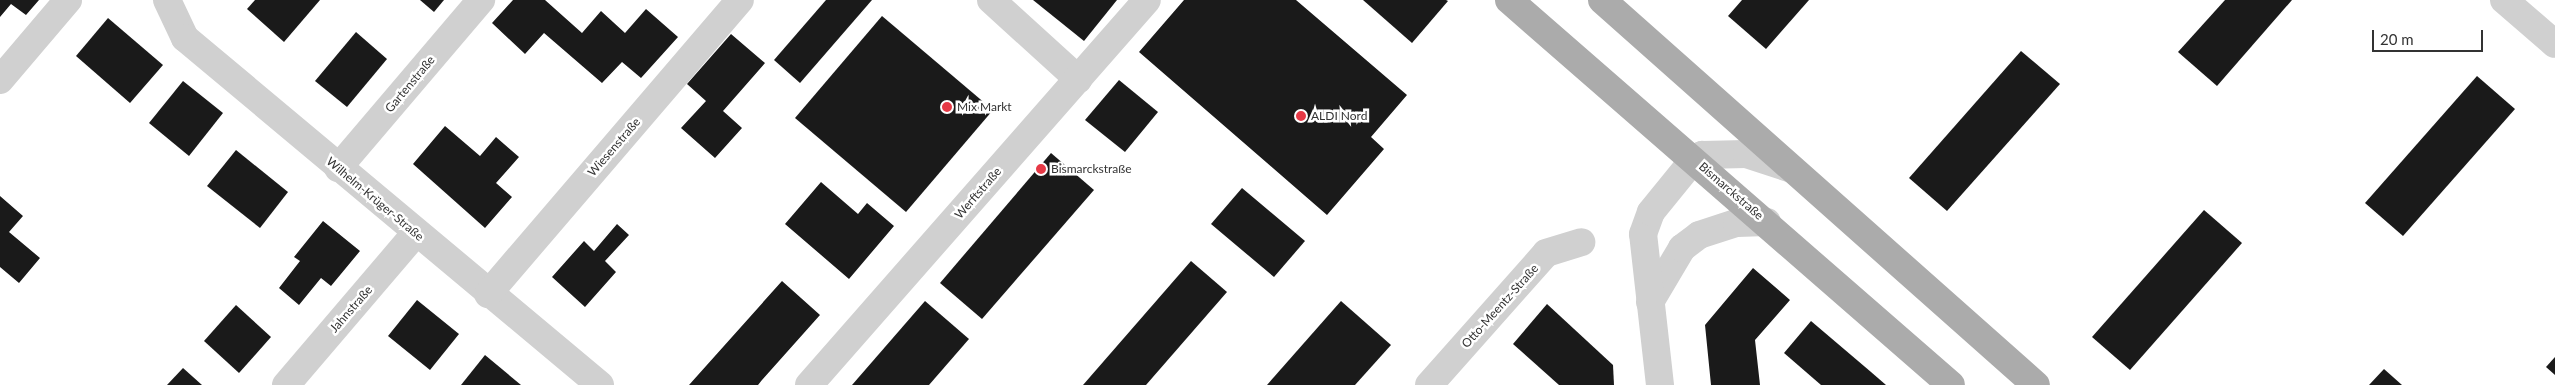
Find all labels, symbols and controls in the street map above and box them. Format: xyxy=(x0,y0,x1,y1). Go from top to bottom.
scale bar xyxy=(2375,20,2486,52)
text: 20 m xyxy=(2380,30,2414,48)
street label: Gartenstraße xyxy=(382,53,438,115)
place label: Mix Markt xyxy=(957,100,1012,114)
marker: Mix Markt xyxy=(941,101,953,113)
place label: ALDI Nord xyxy=(1311,109,1367,123)
marker: ALDI Nord xyxy=(1295,110,1307,122)
street label: Wiesenstraße xyxy=(585,115,643,179)
street label: Wilhelm-Krüger-Straße xyxy=(323,154,427,244)
street label: Bismarckstraße xyxy=(1696,159,1766,223)
place label: Bismarckstraße xyxy=(1051,162,1132,176)
marker: Bismarckstraße xyxy=(1035,163,1047,175)
street label: Werftstraße xyxy=(952,164,1004,222)
street label: Otto-Meentz-Straße xyxy=(1459,261,1541,351)
street label: Jahnstraße xyxy=(327,283,375,335)

